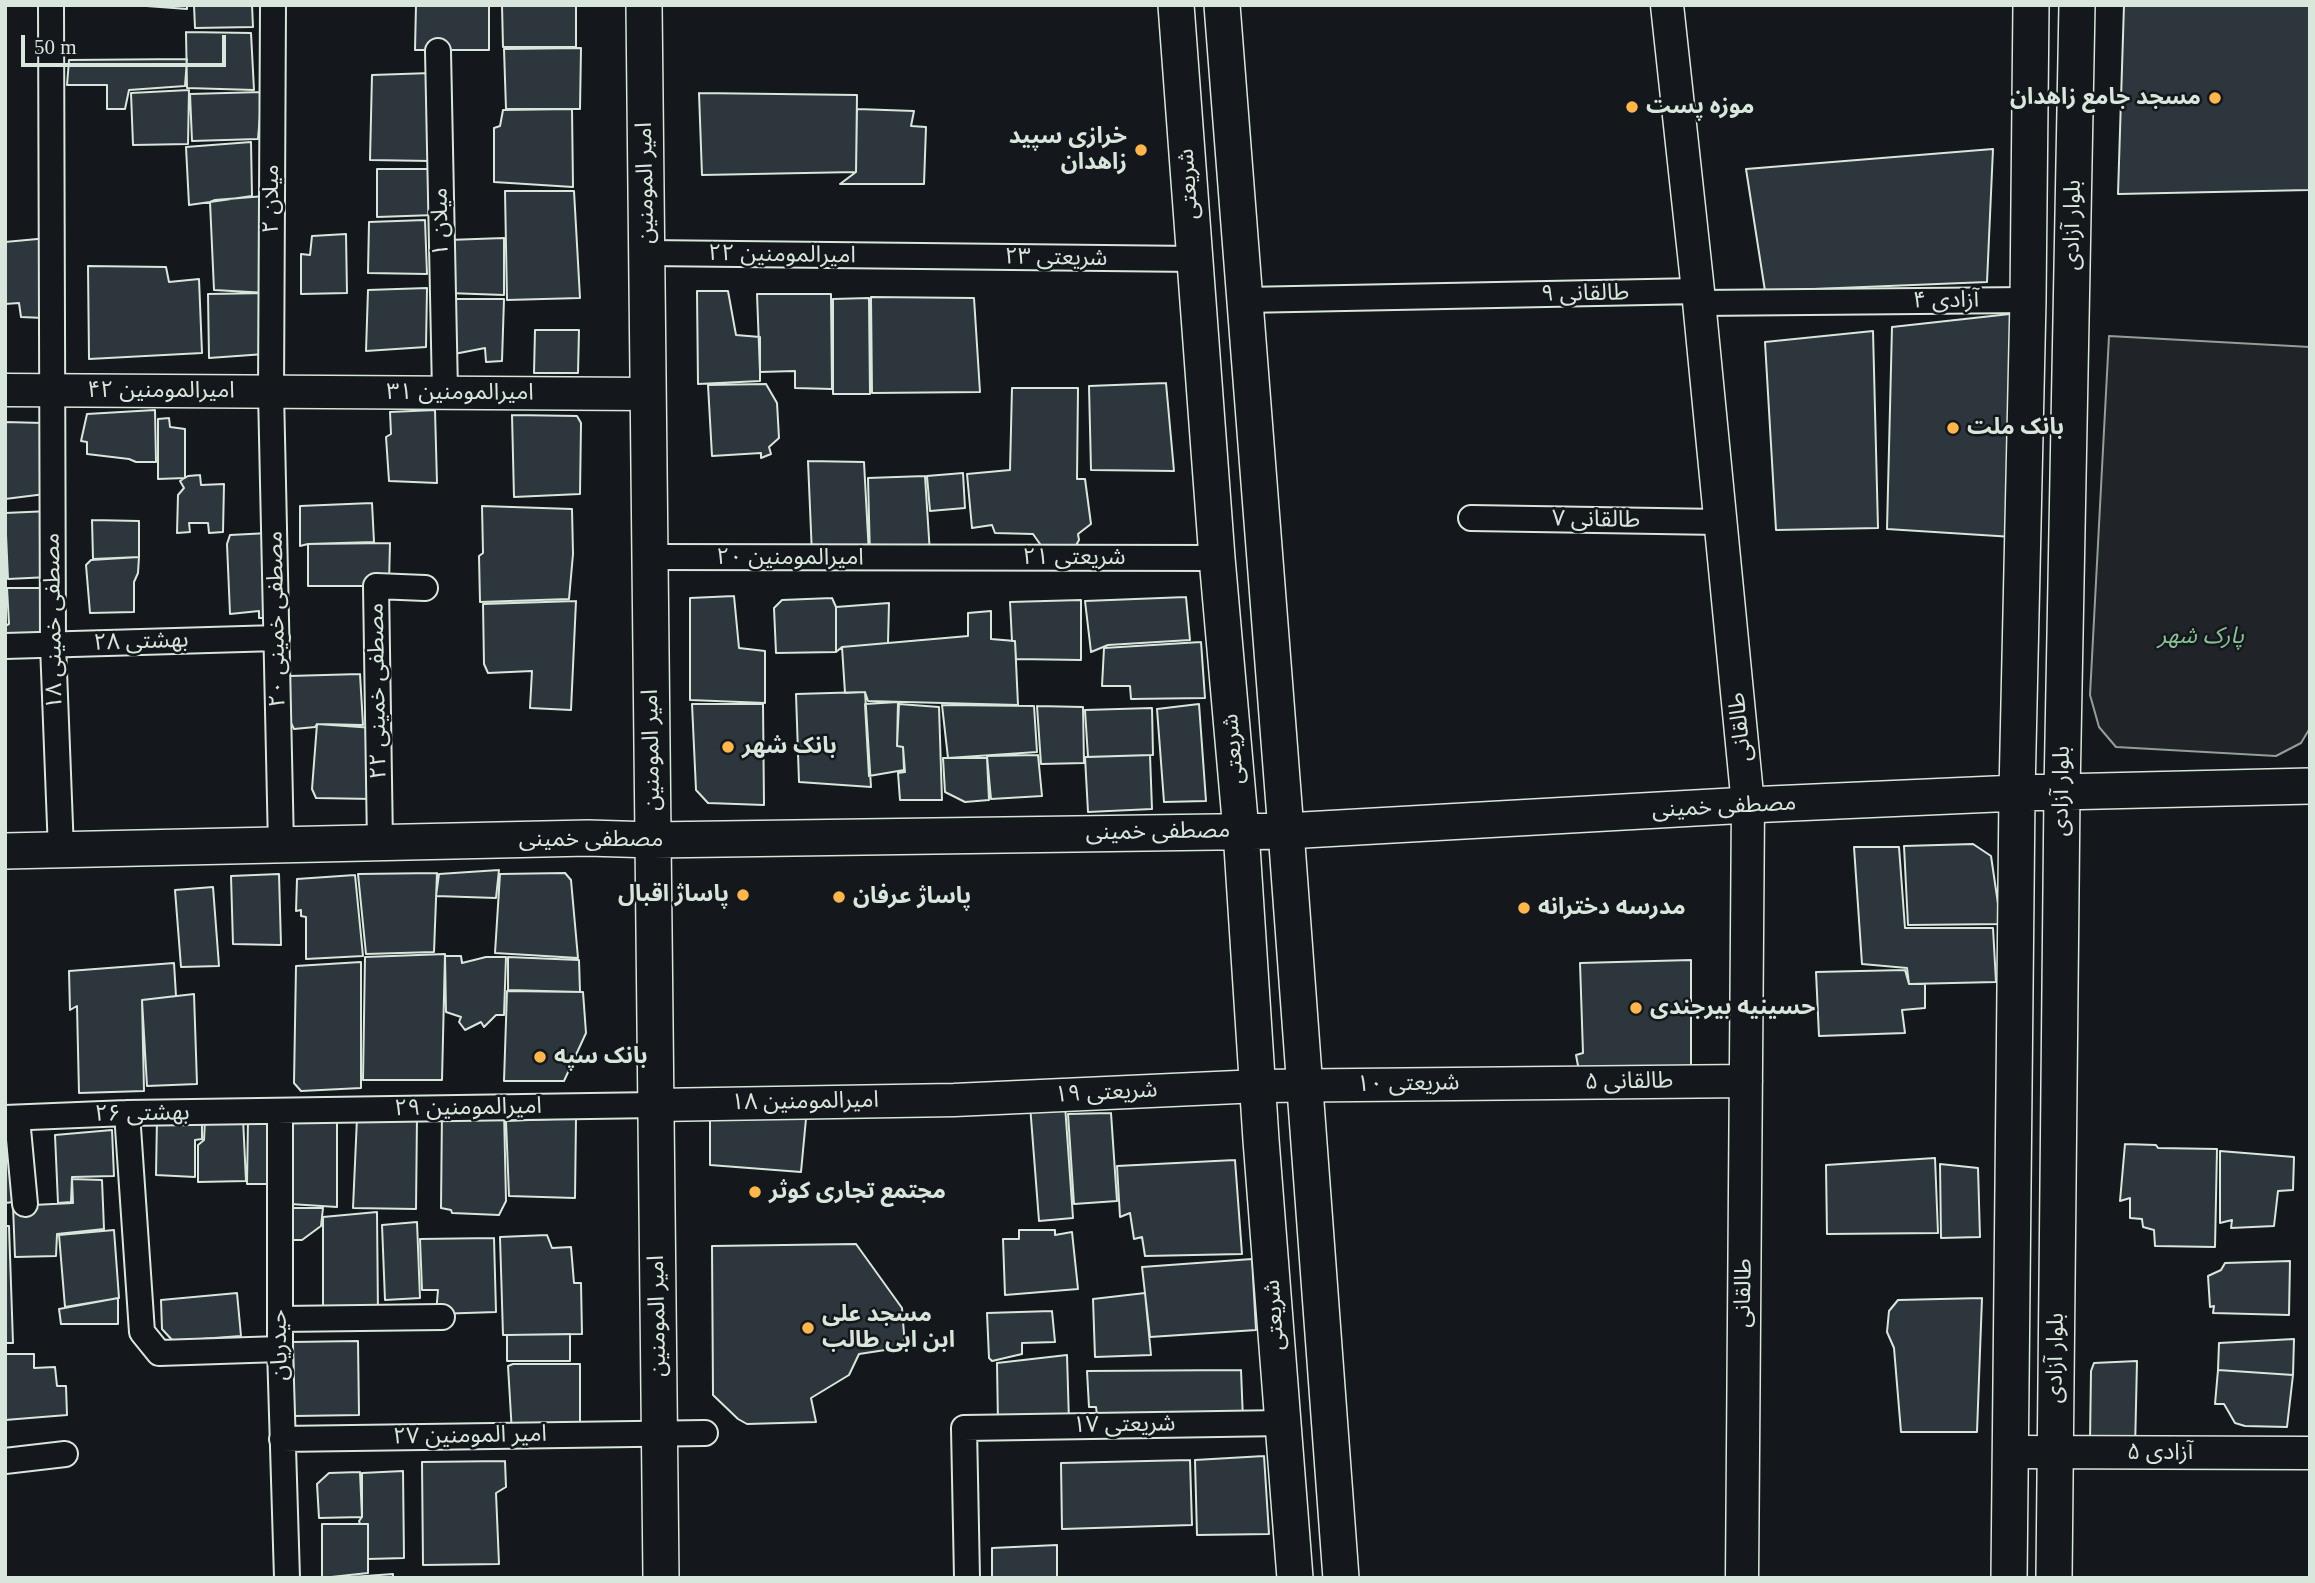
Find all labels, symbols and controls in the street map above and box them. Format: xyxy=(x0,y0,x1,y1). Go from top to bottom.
scale bar xyxy=(24,21,229,65)
text: 50 m xyxy=(34,35,77,59)
place label: مسجد جامع زاهدان xyxy=(2010,84,2201,112)
marker: مسجد جامع زاهدان xyxy=(2207,90,2223,106)
place label: موزه پست xyxy=(1646,93,1754,121)
marker: موزه پست xyxy=(1624,99,1640,115)
street label: امیر المومنین xyxy=(631,122,661,244)
place label: خرازی سپید زاهدان xyxy=(1009,123,1127,177)
marker: خرازی سپید زاهدان xyxy=(1133,142,1149,158)
street label: شریعتی xyxy=(1173,148,1205,220)
street label: میلان ۲ xyxy=(258,164,286,234)
street label: بلوار آزادی xyxy=(2058,179,2088,271)
street label: میلان ۱ xyxy=(427,187,455,257)
street label: امیرالمومنین ۲۲ xyxy=(708,240,856,270)
street label: شریعتی ۲۳ xyxy=(1004,243,1108,273)
street label: طالقانی ۹ xyxy=(1541,279,1629,309)
street label: آزادی ۴ xyxy=(1913,287,1979,315)
street label: امیرالمومنین ۴۲ xyxy=(87,377,235,405)
street label: امیرالمومنین ۳۱ xyxy=(386,379,534,407)
place label: بانک ملت xyxy=(1967,414,2064,442)
marker: بانک ملت xyxy=(1945,420,1961,436)
street label: طالقانی ۷ xyxy=(1552,505,1640,535)
street label: مصطفی خمینی ۲۰ xyxy=(262,530,292,708)
street label: مصطفی خمینی ۱۸ xyxy=(39,532,69,710)
street label: امیرالمومنین ۲۰ xyxy=(716,544,864,572)
street label: شریعتی ۲۱ xyxy=(1023,544,1125,572)
street label: مصطفی خمینی ۲۲ xyxy=(363,602,393,780)
park label: پارک شهر xyxy=(2158,623,2244,651)
street label: بهشتی ۲۸ xyxy=(93,627,189,657)
street label: امیر المومنین xyxy=(637,689,667,811)
street label: طالقانی xyxy=(1724,691,1758,763)
street label: شریعتی xyxy=(1217,713,1251,785)
place label: بانک شهر xyxy=(742,733,837,761)
marker: بانک شهر xyxy=(720,739,736,755)
street label: بلوار آزادی xyxy=(2047,745,2077,837)
street label: مصطفی خمینی xyxy=(1651,789,1797,825)
street label: مصطفی خمینی xyxy=(1086,817,1230,847)
street label: مصطفی خمینی xyxy=(519,826,663,854)
place label: پاساژ اقبال xyxy=(618,881,729,909)
place label: پاساژ عرفان xyxy=(853,883,971,911)
marker: پاساژ اقبال xyxy=(735,887,751,903)
marker: پاساژ عرفان xyxy=(831,889,847,905)
place label: مدرسه دخترانه xyxy=(1538,894,1686,922)
marker: مدرسه دخترانه xyxy=(1516,900,1532,916)
place label: حسینیه بیرجندی xyxy=(1650,994,1816,1022)
marker: حسینیه بیرجندی xyxy=(1628,1000,1644,1016)
place label: بانک سپه xyxy=(554,1043,648,1071)
marker: بانک سپه xyxy=(532,1049,548,1065)
street label: طالقانی ۵ xyxy=(1585,1067,1673,1097)
street label: شریعتی ۱۰ xyxy=(1356,1069,1460,1099)
street label: شریعتی ۱۹ xyxy=(1054,1077,1158,1109)
street label: امیرالمومنین ۱۸ xyxy=(731,1087,879,1117)
street label: امیرالمومنین ۲۹ xyxy=(394,1093,542,1123)
street label: بهشتی ۲۶ xyxy=(94,1099,190,1129)
place label: مجتمع تجاری کوثر xyxy=(769,1178,946,1206)
marker: مجتمع تجاری کوثر xyxy=(747,1184,763,1200)
street label: امیر المومنین xyxy=(643,1255,673,1377)
street label: طالقانی xyxy=(1730,1258,1758,1328)
street label: شریعتی xyxy=(1259,1279,1291,1351)
place label: مسجد علی ابن ابی طالب xyxy=(822,1301,955,1355)
street label: حیدریان xyxy=(266,1309,294,1381)
street label: بلوار آزادی xyxy=(2041,1312,2071,1404)
marker: مسجد علی ابن ابی طالب xyxy=(800,1320,816,1336)
street label: شریعتی ۱۷ xyxy=(1072,1410,1176,1440)
street label: امیر المومنین ۲۷ xyxy=(393,1421,547,1451)
street label: آزادی ۵ xyxy=(2127,1439,2193,1467)

